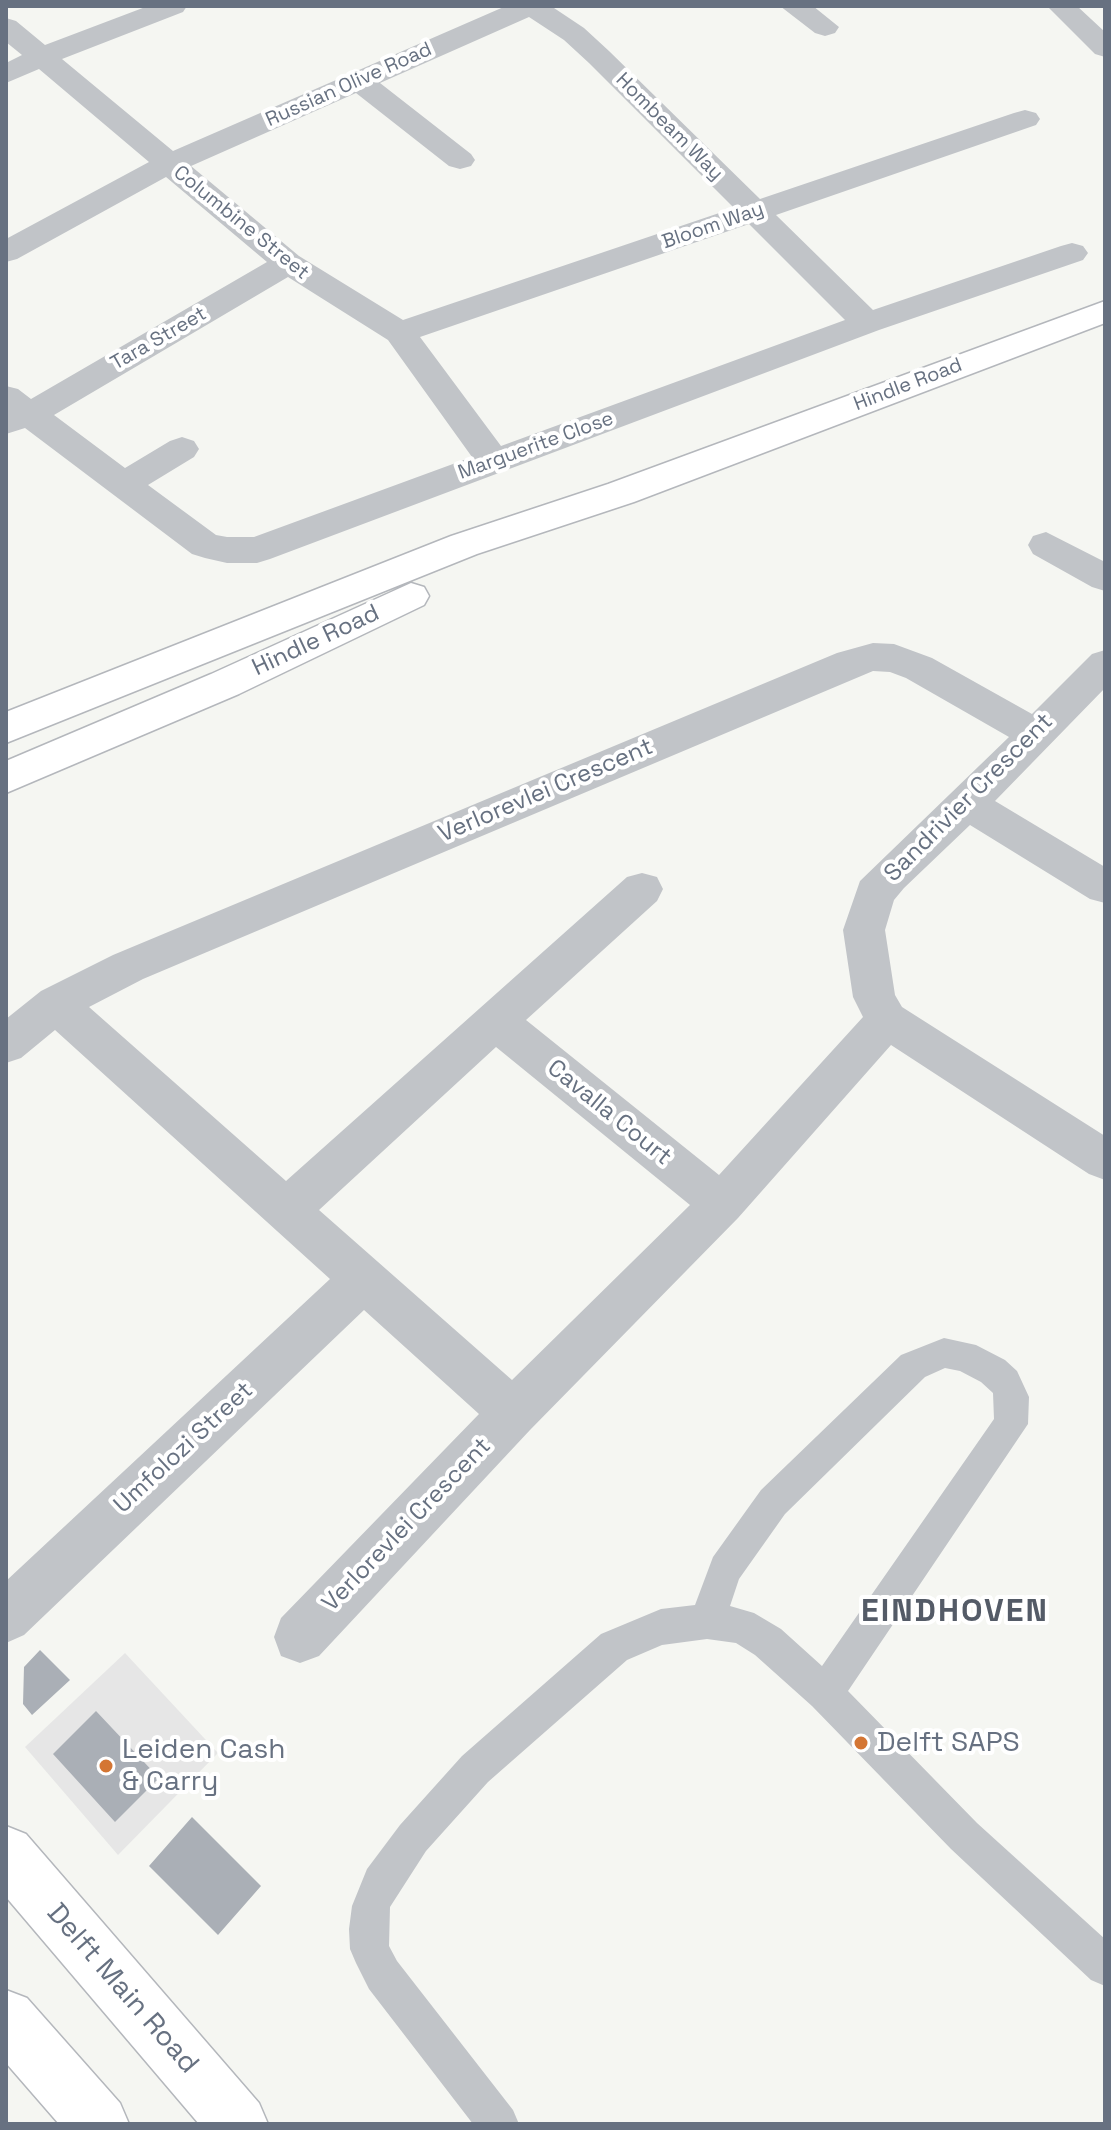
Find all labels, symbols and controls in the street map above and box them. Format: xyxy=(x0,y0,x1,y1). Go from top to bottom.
street label: Russian Olive Road xyxy=(262,38,436,132)
street label: Hombeam Way xyxy=(610,68,728,186)
street label: Columbine Street xyxy=(168,161,314,285)
street label: Bloom Way xyxy=(659,197,767,255)
street label: Tara Street xyxy=(107,302,211,376)
street label: Hindle Road xyxy=(850,353,966,417)
street label: Marguerite Close xyxy=(455,407,617,485)
street label: Hindle Road xyxy=(248,599,384,683)
street label: Sandrivier Crescent xyxy=(879,708,1059,888)
street label: Verlorevlei Crescent xyxy=(434,733,658,849)
street label: Cavalla Court xyxy=(541,1054,677,1172)
street label: Umfolozi Street xyxy=(109,1376,259,1520)
street label: Verlorevlei Crescent xyxy=(317,1432,497,1618)
district label: EINDHOVEN xyxy=(861,1593,1049,1631)
place label: Delft SAPS xyxy=(877,1726,1020,1760)
place label: Leiden Cash & Carry xyxy=(122,1733,285,1799)
marker: Delft SAPS xyxy=(852,1734,870,1752)
marker: Leiden Cash & Carry xyxy=(97,1757,115,1775)
street label: Delft Main Road xyxy=(39,1897,205,2081)

